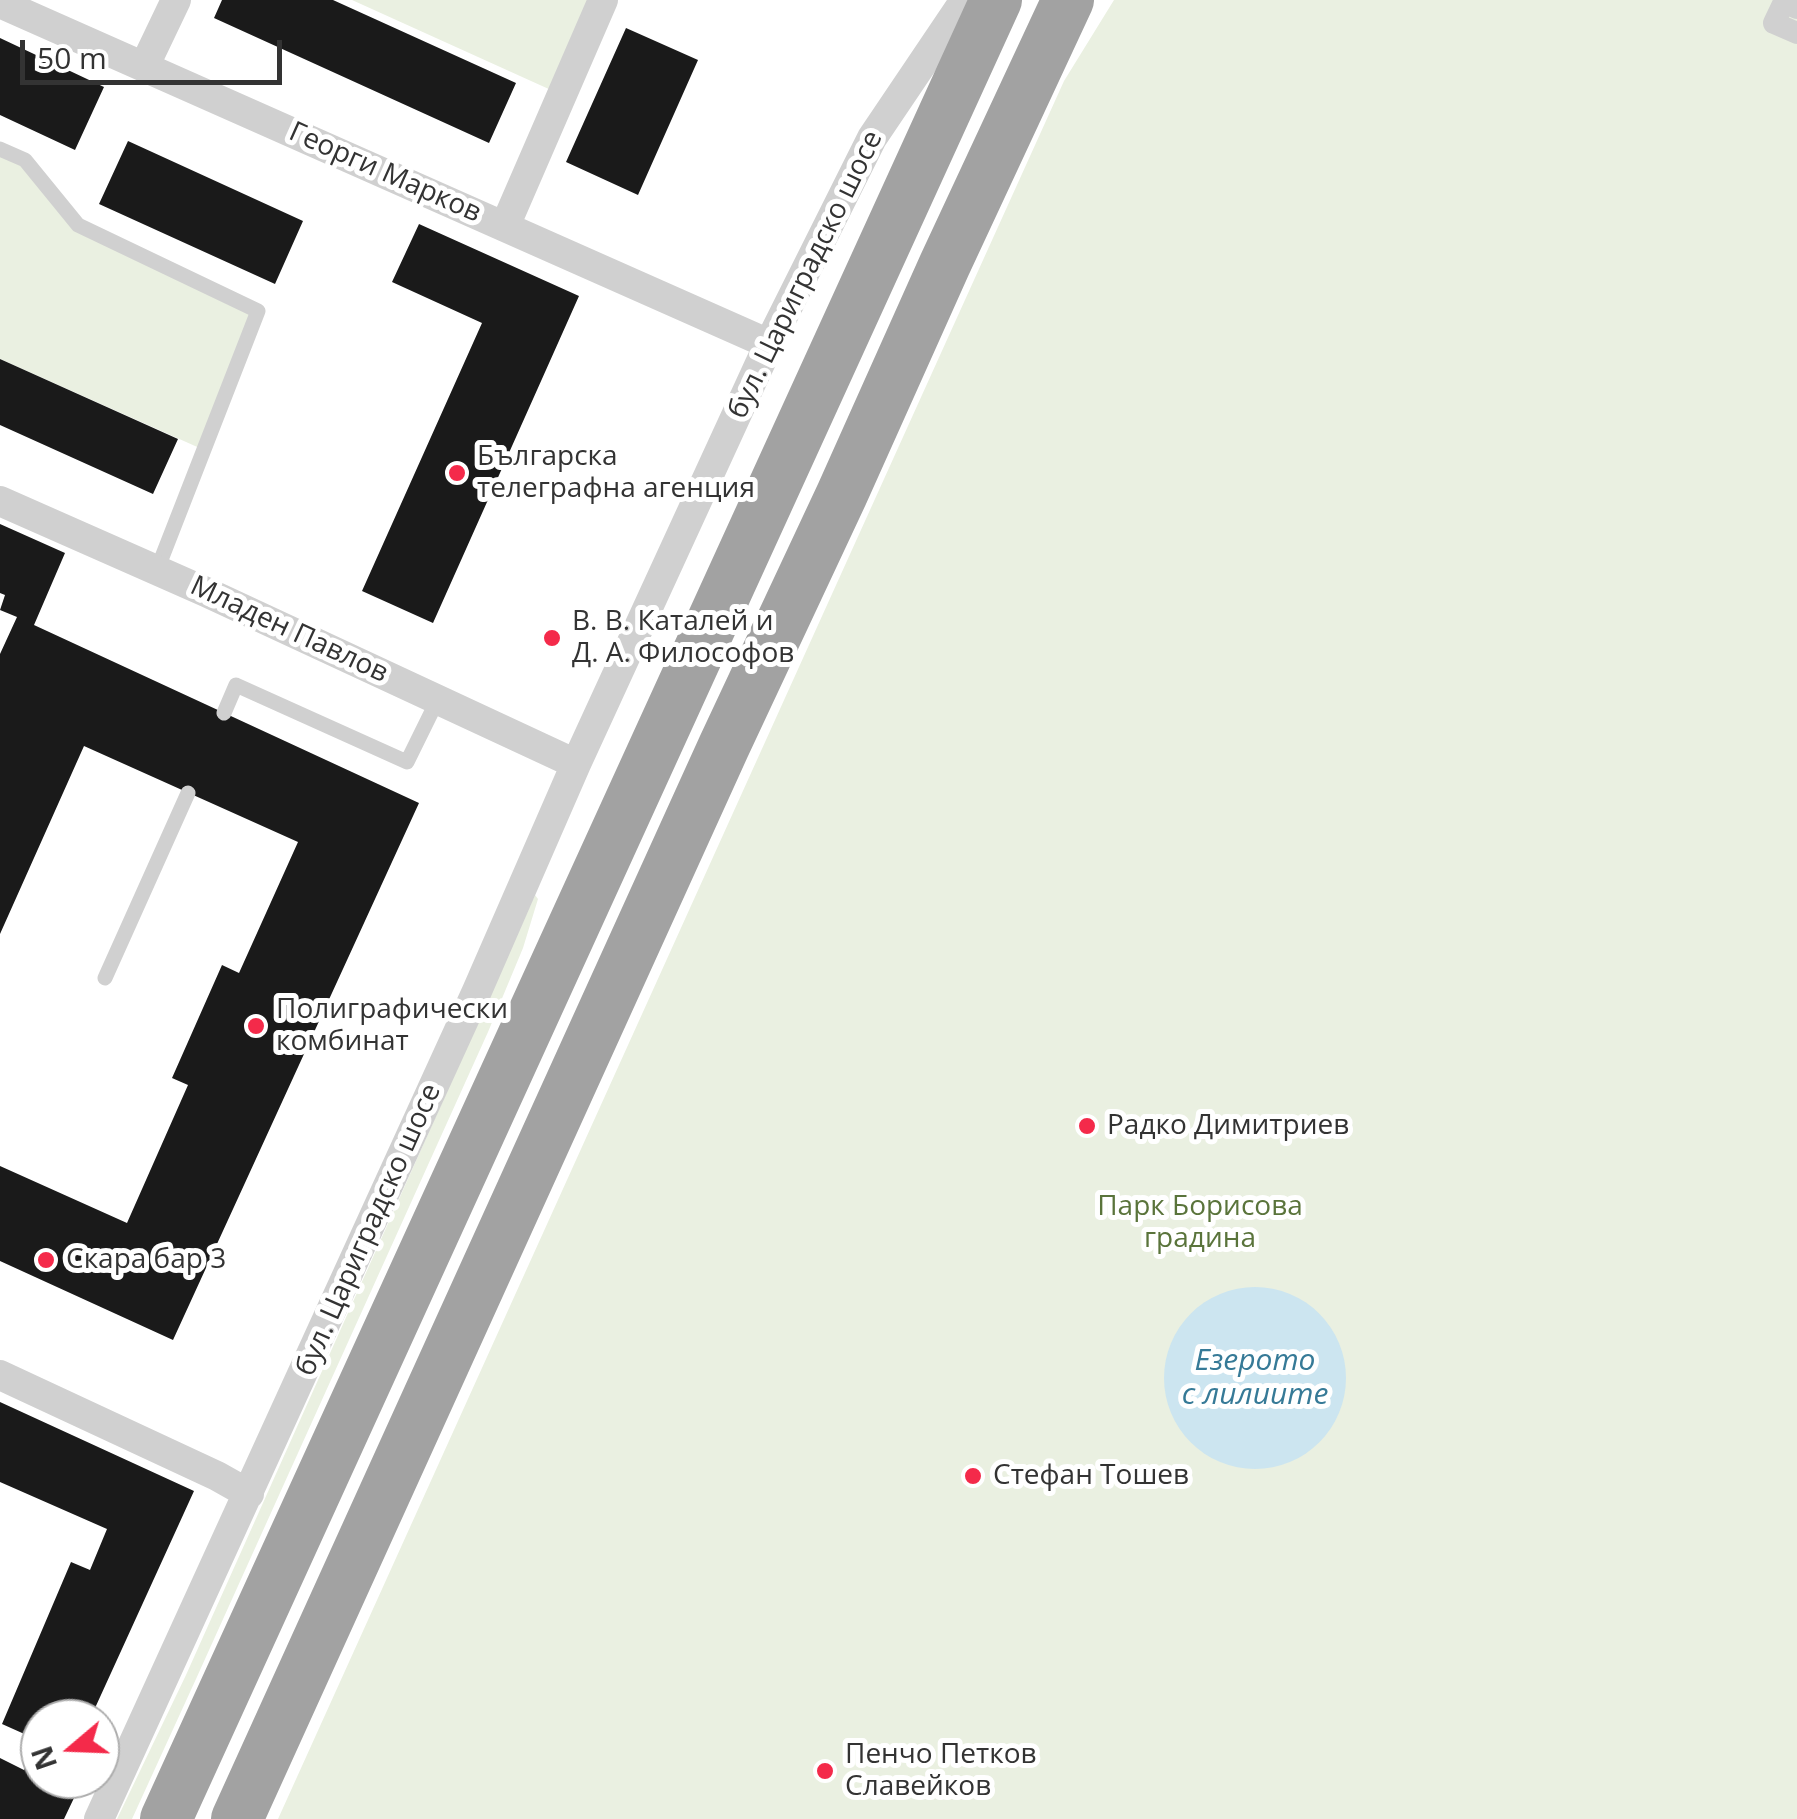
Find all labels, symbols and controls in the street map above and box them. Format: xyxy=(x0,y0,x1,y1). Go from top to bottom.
scale bar xyxy=(25,20,288,82)
text: 50 m xyxy=(37,37,107,78)
street label: Георги Марков xyxy=(284,116,486,230)
street label: бул. Цариградско шосе xyxy=(722,126,890,424)
place label: Българска телеграфна агенция xyxy=(477,440,755,506)
marker: Българска телеграфна агенция xyxy=(446,462,468,484)
street label: Младен Павлов xyxy=(185,569,393,691)
place label: В. В. Каталей и Д. А. Философов xyxy=(572,605,794,671)
marker: В. В. Каталей и Д. А. Философов xyxy=(541,627,563,649)
place label: Полиграфически комбинат xyxy=(276,993,508,1059)
marker: Полиграфически комбинат xyxy=(245,1015,267,1037)
street label: бул. Цариградско шосе xyxy=(289,1079,449,1381)
place label: Радко Димитриев xyxy=(1107,1109,1349,1143)
marker: Радко Димитриев xyxy=(1076,1115,1098,1137)
park label: Парк Борисова градина xyxy=(1097,1190,1303,1256)
place label: Скара бар 3 xyxy=(66,1243,226,1277)
marker: Скара бар 3 xyxy=(35,1249,57,1271)
water label: Езерото с лилиите xyxy=(1182,1343,1328,1414)
place label: Стефан Тошев xyxy=(993,1459,1189,1493)
marker: Стефан Тошев xyxy=(962,1465,984,1487)
north arrow xyxy=(20,1699,120,1799)
place label: Пенчо Петков Славейков xyxy=(845,1738,1037,1804)
text: N xyxy=(22,1741,65,1775)
marker: Пенчо Петков Славейков xyxy=(814,1760,836,1782)

